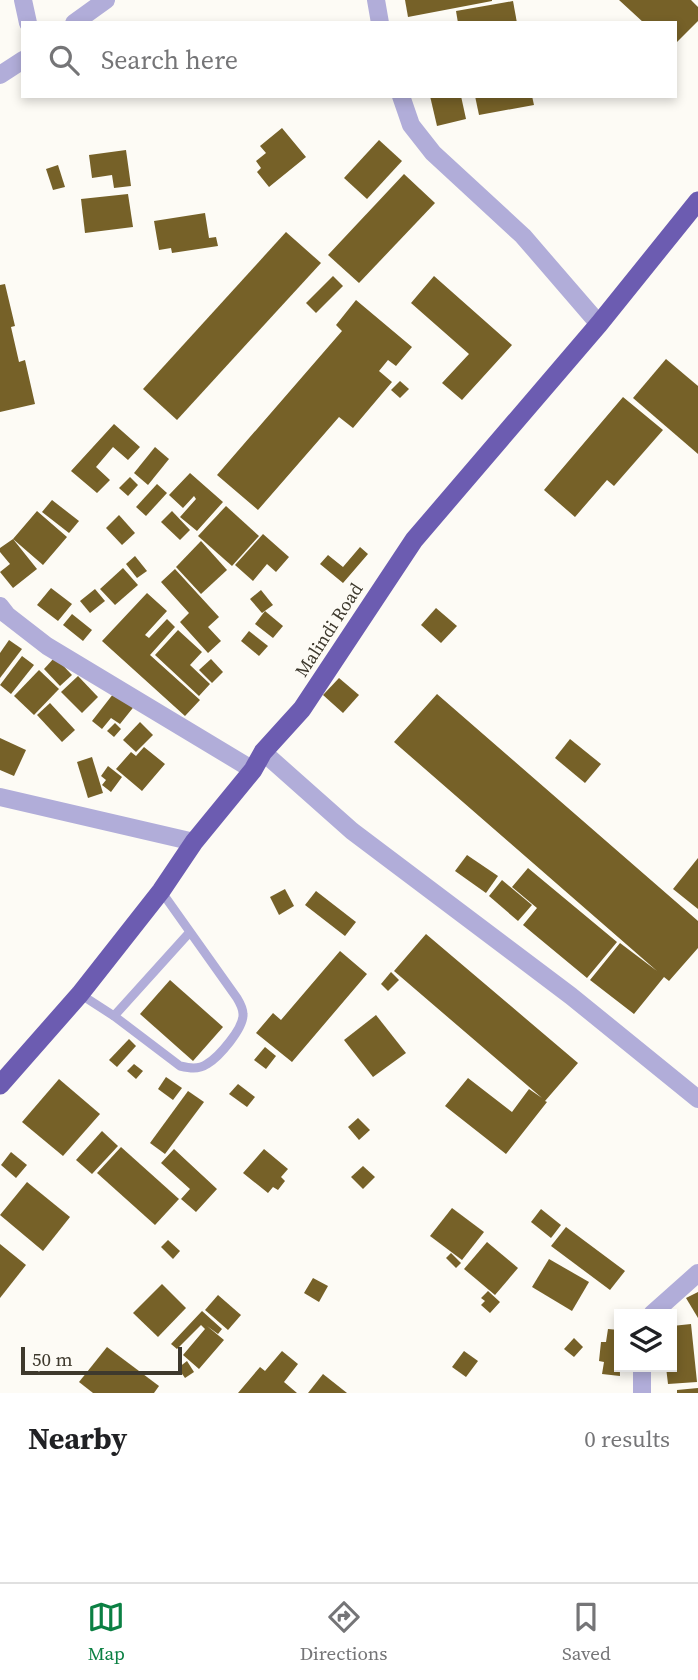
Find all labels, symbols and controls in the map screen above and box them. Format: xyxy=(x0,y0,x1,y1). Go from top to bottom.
search box xyxy=(21,21,677,98)
icon: search xyxy=(45,41,83,79)
text: Search here xyxy=(101,42,238,78)
street label: Malindi Road xyxy=(289,578,368,682)
map controls xyxy=(614,1309,677,1372)
button: layers xyxy=(614,1309,677,1372)
scale bar xyxy=(21,1344,182,1376)
text: 50 m xyxy=(32,1346,73,1372)
text: Nearby xyxy=(28,1418,127,1459)
text: 0 results xyxy=(584,1423,670,1455)
tab: Map xyxy=(87,1598,125,1666)
tab: Directions xyxy=(300,1598,388,1666)
tab: Saved xyxy=(562,1598,611,1666)

